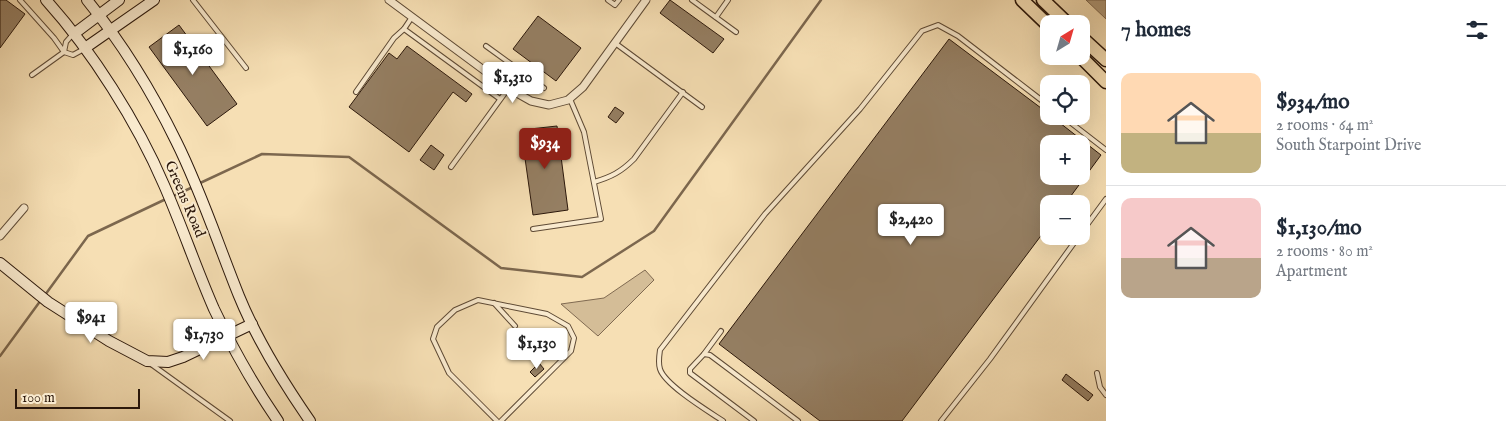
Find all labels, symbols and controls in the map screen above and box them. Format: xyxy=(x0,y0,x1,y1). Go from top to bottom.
north arrow xyxy=(1040,15,1090,65)
map controls xyxy=(1040,15,1090,245)
icon: filters xyxy=(1463,16,1491,44)
text: 7 homes xyxy=(1121,17,1191,44)
pin: $1,160 xyxy=(152,34,234,76)
text: $1,160 xyxy=(173,40,213,60)
pin: $1,310 xyxy=(472,62,554,104)
text: $1,310 xyxy=(494,68,532,88)
button: locate xyxy=(1040,75,1090,125)
text: $934/mo xyxy=(1276,89,1350,116)
icon: home xyxy=(1161,93,1221,153)
text: 2 rooms · 64 m² xyxy=(1276,116,1374,136)
pin: $934 xyxy=(515,128,575,170)
text: $934 xyxy=(530,134,560,154)
button: + xyxy=(1040,135,1090,185)
text: South Starpoint Drive xyxy=(1276,136,1421,156)
street label: Greens Road xyxy=(160,158,210,241)
button: − xyxy=(1040,195,1090,245)
pin: $2,420 xyxy=(870,204,952,246)
text: $2,420 xyxy=(889,210,933,230)
text: $1,130/mo xyxy=(1276,215,1362,242)
icon: home xyxy=(1161,218,1221,278)
text: 2 rooms · 80 m² xyxy=(1276,242,1373,262)
text: Apartment xyxy=(1276,262,1347,282)
pin: $941 xyxy=(61,302,121,344)
text: $941 xyxy=(76,308,106,328)
pin: $1,730 xyxy=(163,318,245,361)
text: $1,730 xyxy=(184,325,224,345)
pin: $1,130 xyxy=(496,328,578,370)
text: $1,130 xyxy=(518,334,556,354)
scale bar xyxy=(15,386,140,409)
text: 100 m xyxy=(22,389,55,407)

